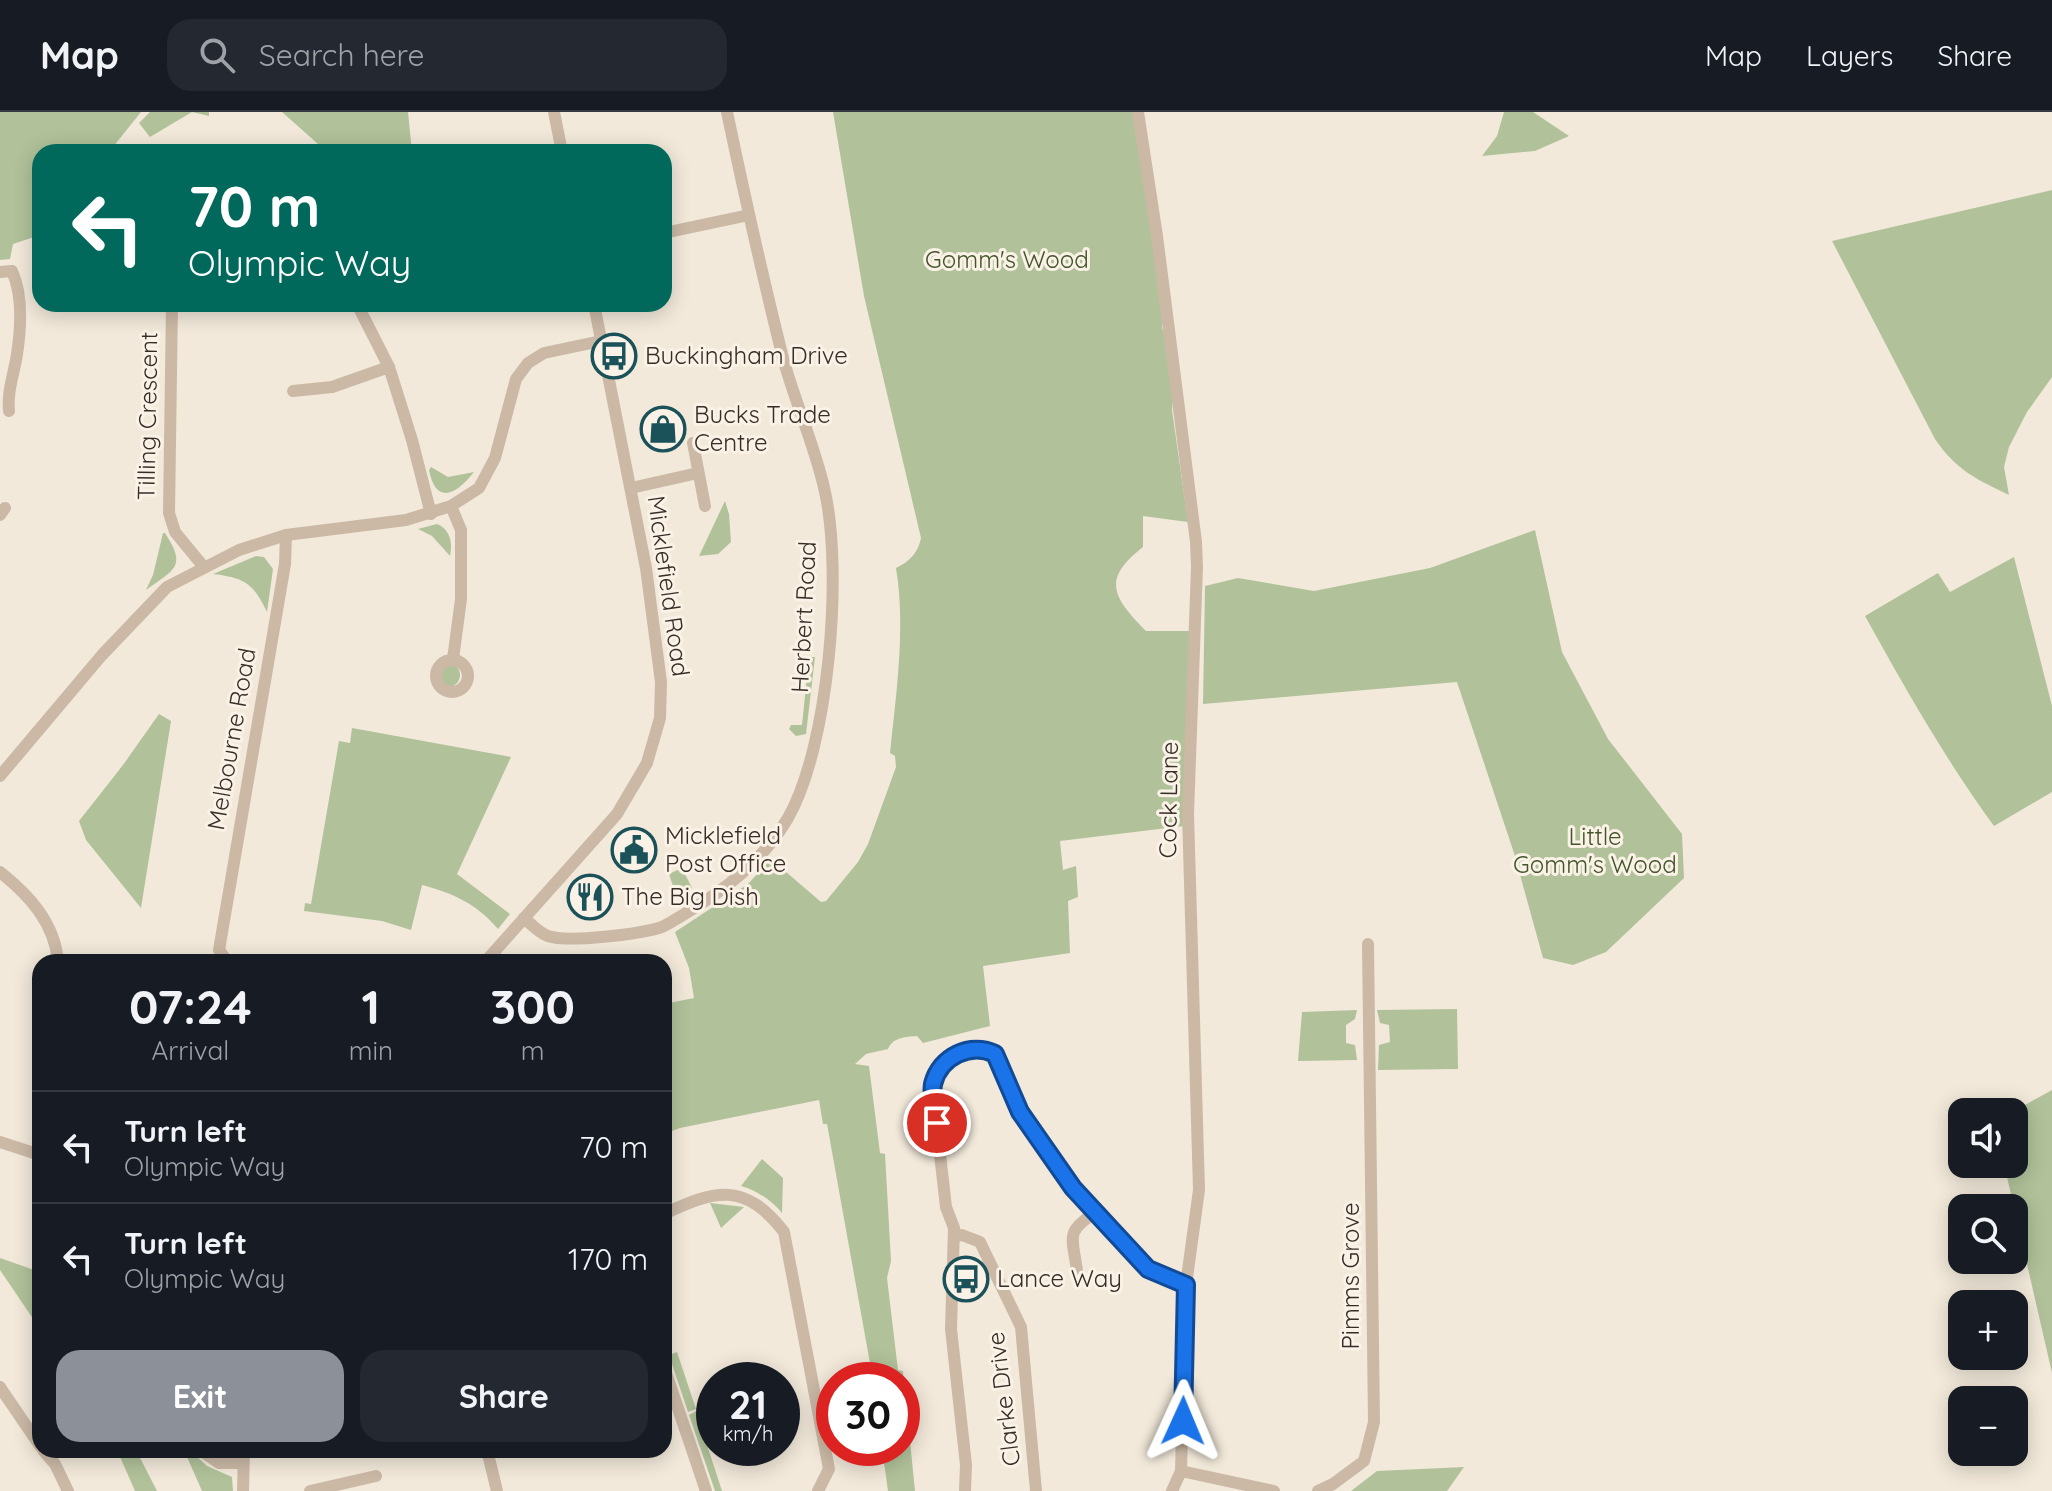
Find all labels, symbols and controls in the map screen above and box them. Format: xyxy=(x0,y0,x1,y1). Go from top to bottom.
search box xyxy=(167,19,727,91)
text: Map xyxy=(40,31,119,79)
icon: search xyxy=(195,33,239,77)
text: Search here xyxy=(259,36,424,74)
text: Map xyxy=(1705,38,1762,73)
text: Layers xyxy=(1806,38,1893,73)
text: Share xyxy=(1937,38,2012,73)
text: 70 m xyxy=(188,171,320,241)
icon: left xyxy=(56,176,160,280)
text: Olympic Way xyxy=(188,240,411,285)
park label: Gomm's Wood xyxy=(925,244,1089,274)
street label: Tilling Crescent xyxy=(131,332,163,500)
bus stop icon: Buckingham Drive xyxy=(590,332,638,380)
place label: Buckingham Drive xyxy=(645,340,848,370)
place label: Bucks Trade Centre xyxy=(694,399,831,457)
shop icon: Bucks Trade Centre xyxy=(639,405,687,453)
street label: Micklefield Road xyxy=(641,494,697,678)
street label: Herbert Road xyxy=(784,540,822,693)
street label: Melbourne Road xyxy=(200,645,262,832)
street label: Cock Lane xyxy=(1152,741,1184,859)
place label: Micklefield Post Office xyxy=(665,820,786,878)
park label: Little Gomm's Wood xyxy=(1513,821,1677,879)
public building icon: Micklefield Post Office xyxy=(610,826,658,874)
restaurant icon: The Big Dish xyxy=(566,873,614,921)
place label: The Big Dish xyxy=(621,881,759,911)
text: 07:24 xyxy=(129,976,252,1036)
text: 1 xyxy=(362,976,380,1036)
text: 300 xyxy=(490,976,575,1036)
text: Arrival xyxy=(151,1034,229,1067)
text: min xyxy=(349,1034,393,1067)
text: m xyxy=(521,1034,544,1067)
pin xyxy=(903,1089,971,1157)
map controls xyxy=(1948,1098,2028,1466)
button: sound xyxy=(1948,1098,2028,1178)
icon: arrive xyxy=(915,1101,959,1145)
text: Turn left xyxy=(124,1112,247,1150)
icon: left xyxy=(56,1125,100,1169)
text: 70 m xyxy=(579,1128,648,1166)
text: Olympic Way xyxy=(124,1150,285,1183)
button: search xyxy=(1948,1194,2028,1274)
street label: Pimms Grove xyxy=(1335,1203,1365,1349)
text: Turn left xyxy=(124,1224,247,1262)
icon: left xyxy=(56,1237,100,1281)
text: 170 m xyxy=(568,1240,648,1278)
bus stop icon: Lance Way xyxy=(942,1255,990,1303)
text: Olympic Way xyxy=(124,1262,285,1295)
place label: Lance Way xyxy=(997,1263,1122,1293)
button: + xyxy=(1948,1290,2028,1370)
street label: Clarke Drive xyxy=(980,1330,1026,1468)
button: Exit xyxy=(56,1350,344,1442)
button: Share xyxy=(360,1350,648,1442)
speed limit sign: 30 xyxy=(816,1362,920,1466)
text: 21 xyxy=(729,1379,767,1429)
position arrow xyxy=(1141,1379,1225,1463)
button: − xyxy=(1948,1386,2028,1466)
text: km/h xyxy=(723,1421,773,1446)

